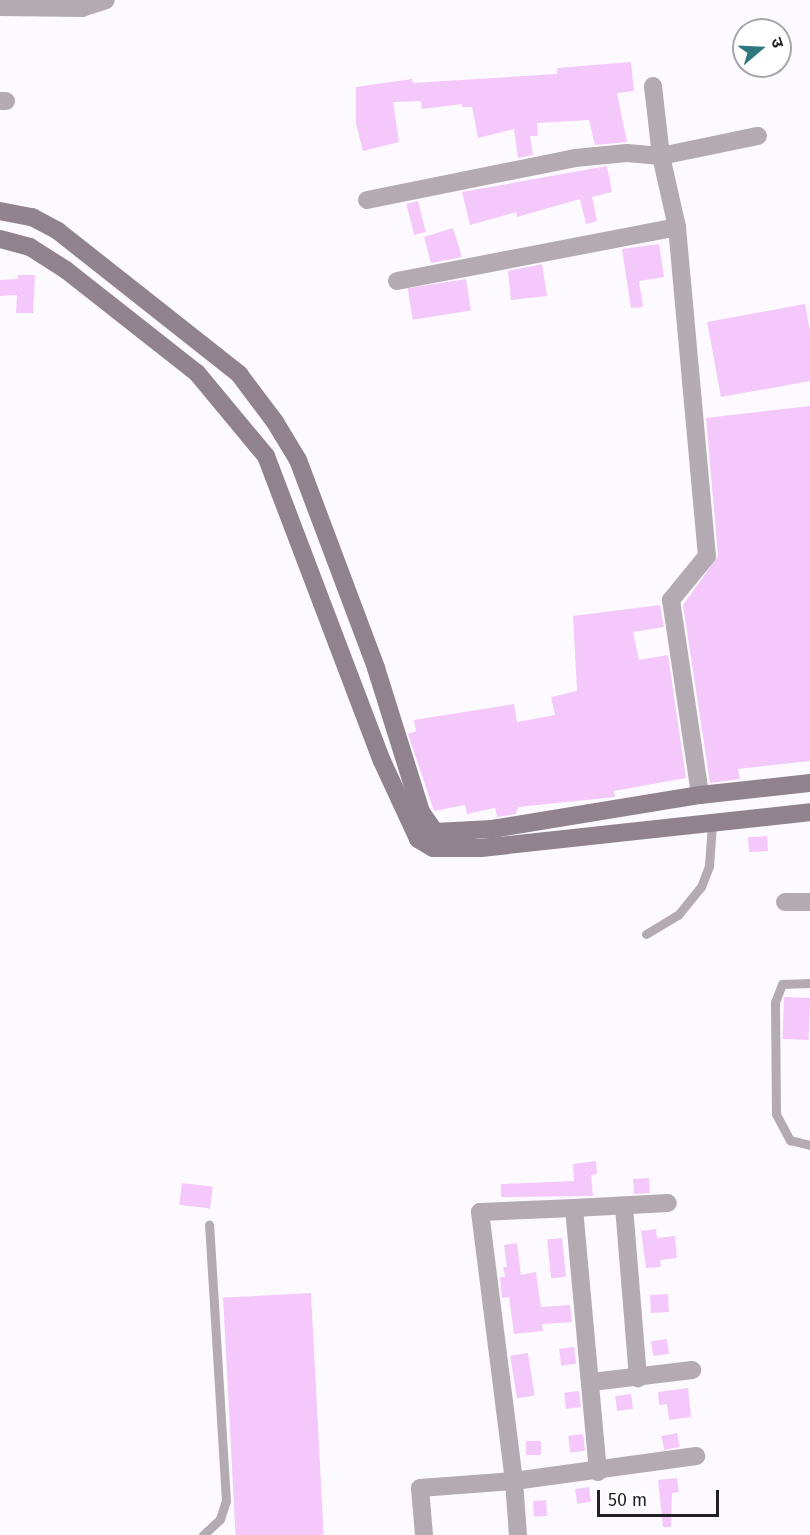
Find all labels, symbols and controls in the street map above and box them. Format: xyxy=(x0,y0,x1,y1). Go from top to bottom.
north arrow xyxy=(732,18,792,78)
text: उ xyxy=(767,35,788,50)
scale bar xyxy=(600,1478,722,1516)
text: 50 m xyxy=(608,1489,647,1511)

